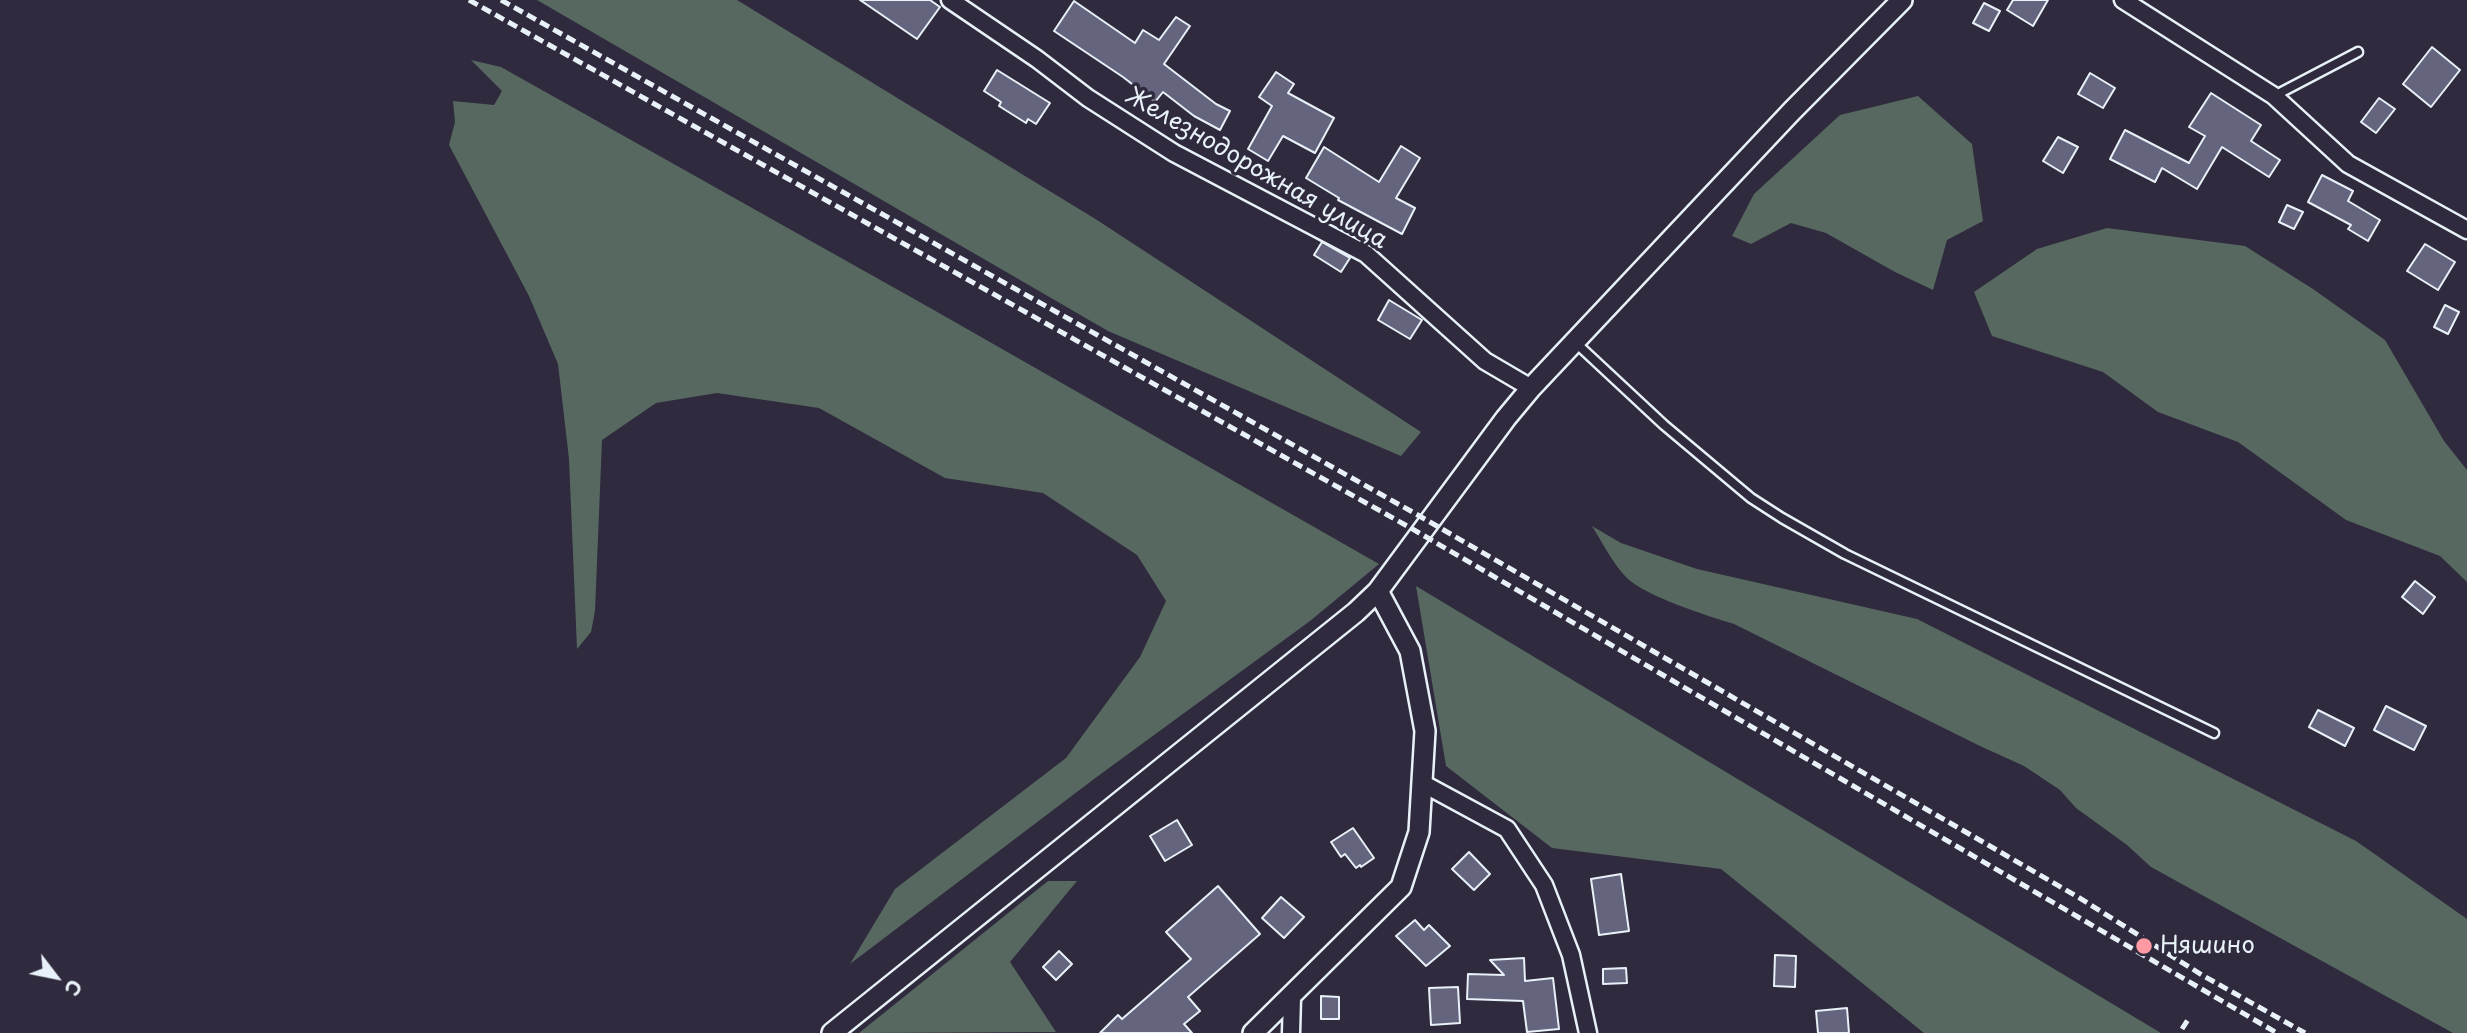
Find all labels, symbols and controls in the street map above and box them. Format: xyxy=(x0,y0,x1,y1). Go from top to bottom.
street label: Железнодорожная улица xyxy=(1120,82,1392,256)
place label: Няшино xyxy=(2160,932,2255,960)
marker: Няшино xyxy=(2134,936,2154,956)
north arrow xyxy=(21,942,91,1012)
text: С xyxy=(58,975,89,1002)

